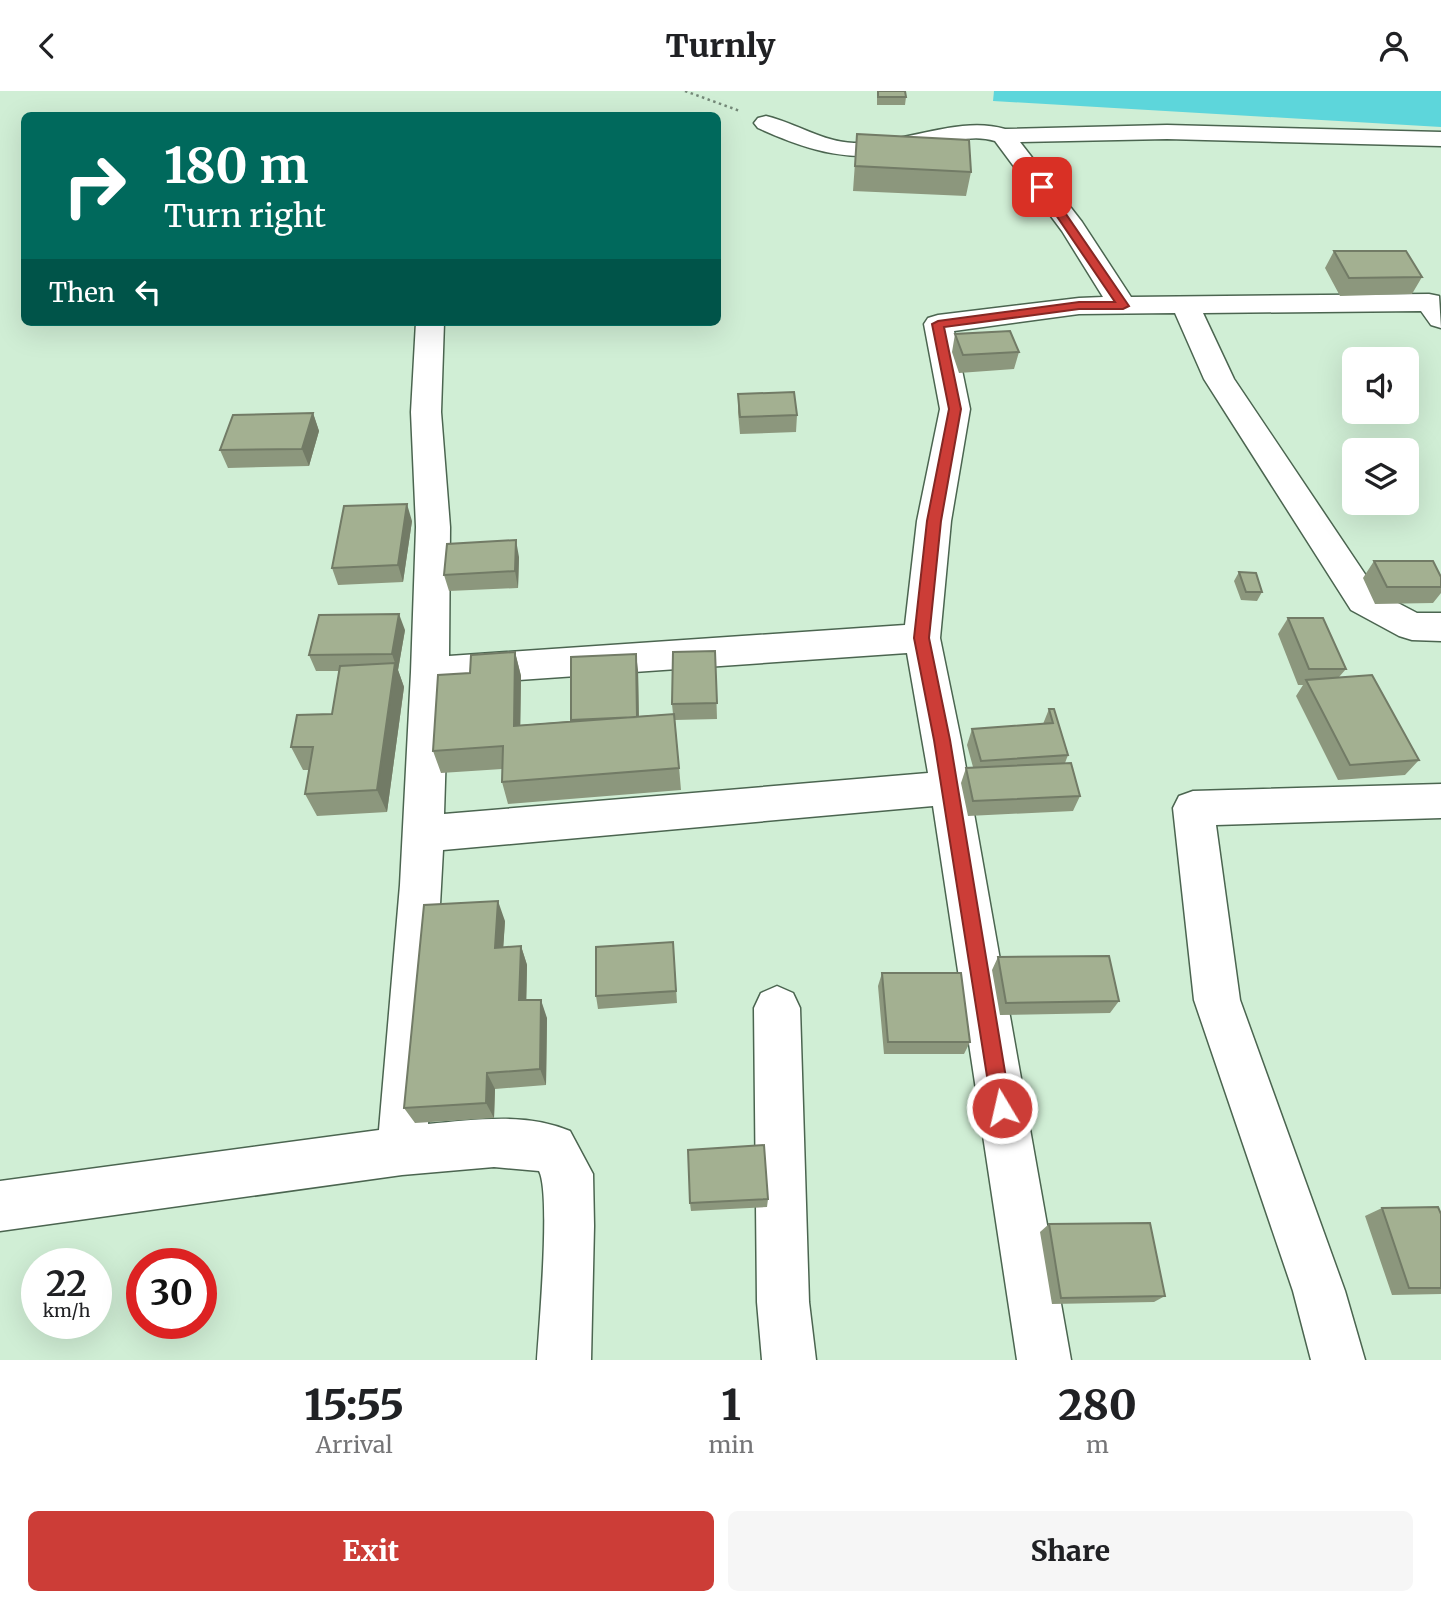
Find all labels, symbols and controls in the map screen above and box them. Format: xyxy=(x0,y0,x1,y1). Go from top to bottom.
text: Turnly xyxy=(666,26,775,66)
icon: back xyxy=(28,27,66,65)
icon: person xyxy=(1375,27,1413,65)
text: 180 m xyxy=(164,135,309,196)
icon: right xyxy=(49,140,140,231)
pin xyxy=(1012,157,1072,217)
icon: arrive xyxy=(1023,168,1061,206)
text: Turn right xyxy=(164,196,326,236)
icon: left xyxy=(129,273,167,311)
text: Then xyxy=(49,276,115,309)
map controls xyxy=(1342,347,1419,515)
button: sound xyxy=(1342,347,1419,424)
button: layers xyxy=(1342,438,1419,515)
position arrow xyxy=(965,1071,1039,1145)
speed limit sign: 30 xyxy=(126,1248,217,1339)
text: 22 xyxy=(46,1262,87,1306)
text: km/h xyxy=(43,1299,90,1322)
text: 15:55 xyxy=(304,1379,404,1431)
text: 1 xyxy=(721,1379,741,1431)
text: 280 xyxy=(1058,1379,1137,1431)
text: Arrival xyxy=(316,1430,393,1459)
text: min xyxy=(708,1430,754,1459)
text: m xyxy=(1086,1430,1109,1459)
button: Exit xyxy=(28,1511,714,1591)
button: Share xyxy=(728,1511,1413,1591)

